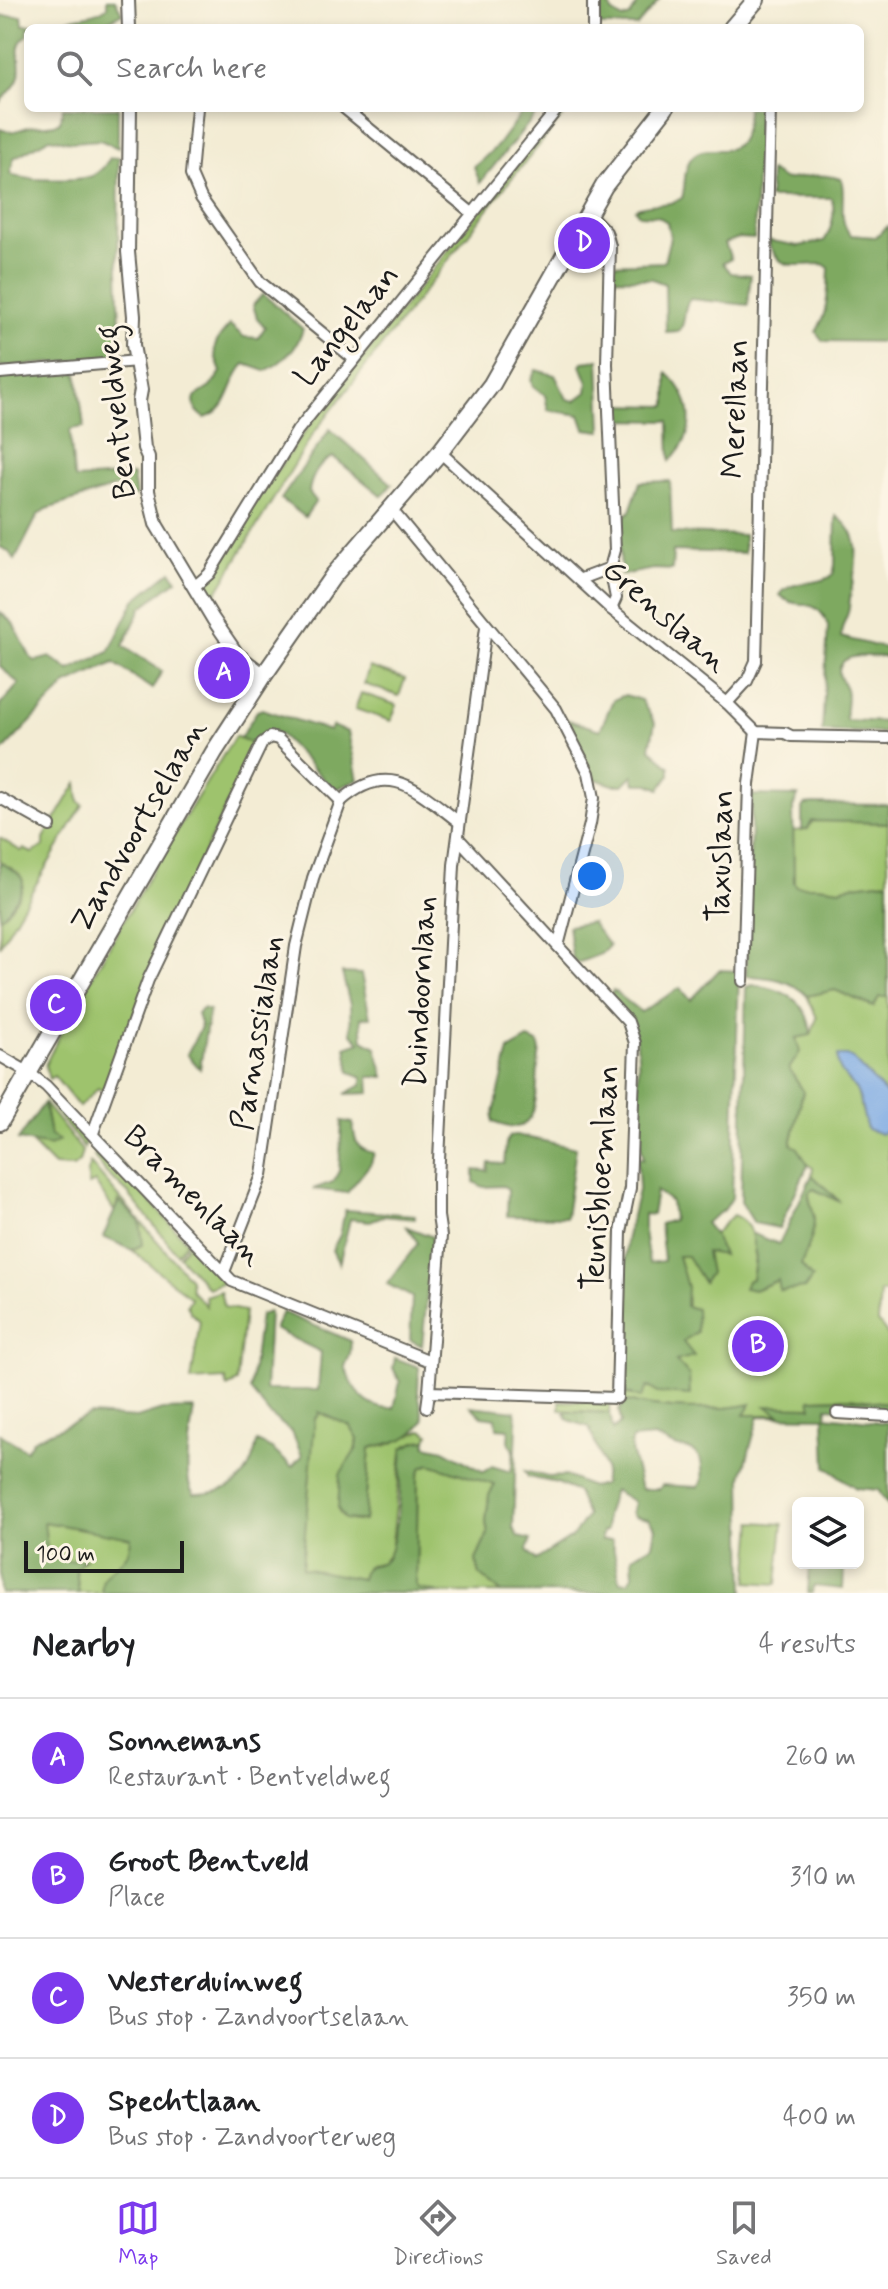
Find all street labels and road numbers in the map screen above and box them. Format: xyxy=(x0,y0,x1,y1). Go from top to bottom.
street label: Langelaan xyxy=(285,256,411,397)
street label: Bentveldweg xyxy=(87,323,150,501)
street label: Merellaan xyxy=(713,339,759,479)
street label: Grenslaan xyxy=(593,549,737,683)
street label: Zandvoortselaan xyxy=(61,712,217,940)
street label: Taxuslaan xyxy=(698,789,744,923)
street label: Duindoornlaan xyxy=(395,895,447,1089)
street label: Parnassialaan xyxy=(222,932,294,1134)
street label: Teunisbloemlaan xyxy=(572,1064,630,1292)
street label: Bramenlaan xyxy=(113,1116,273,1276)

